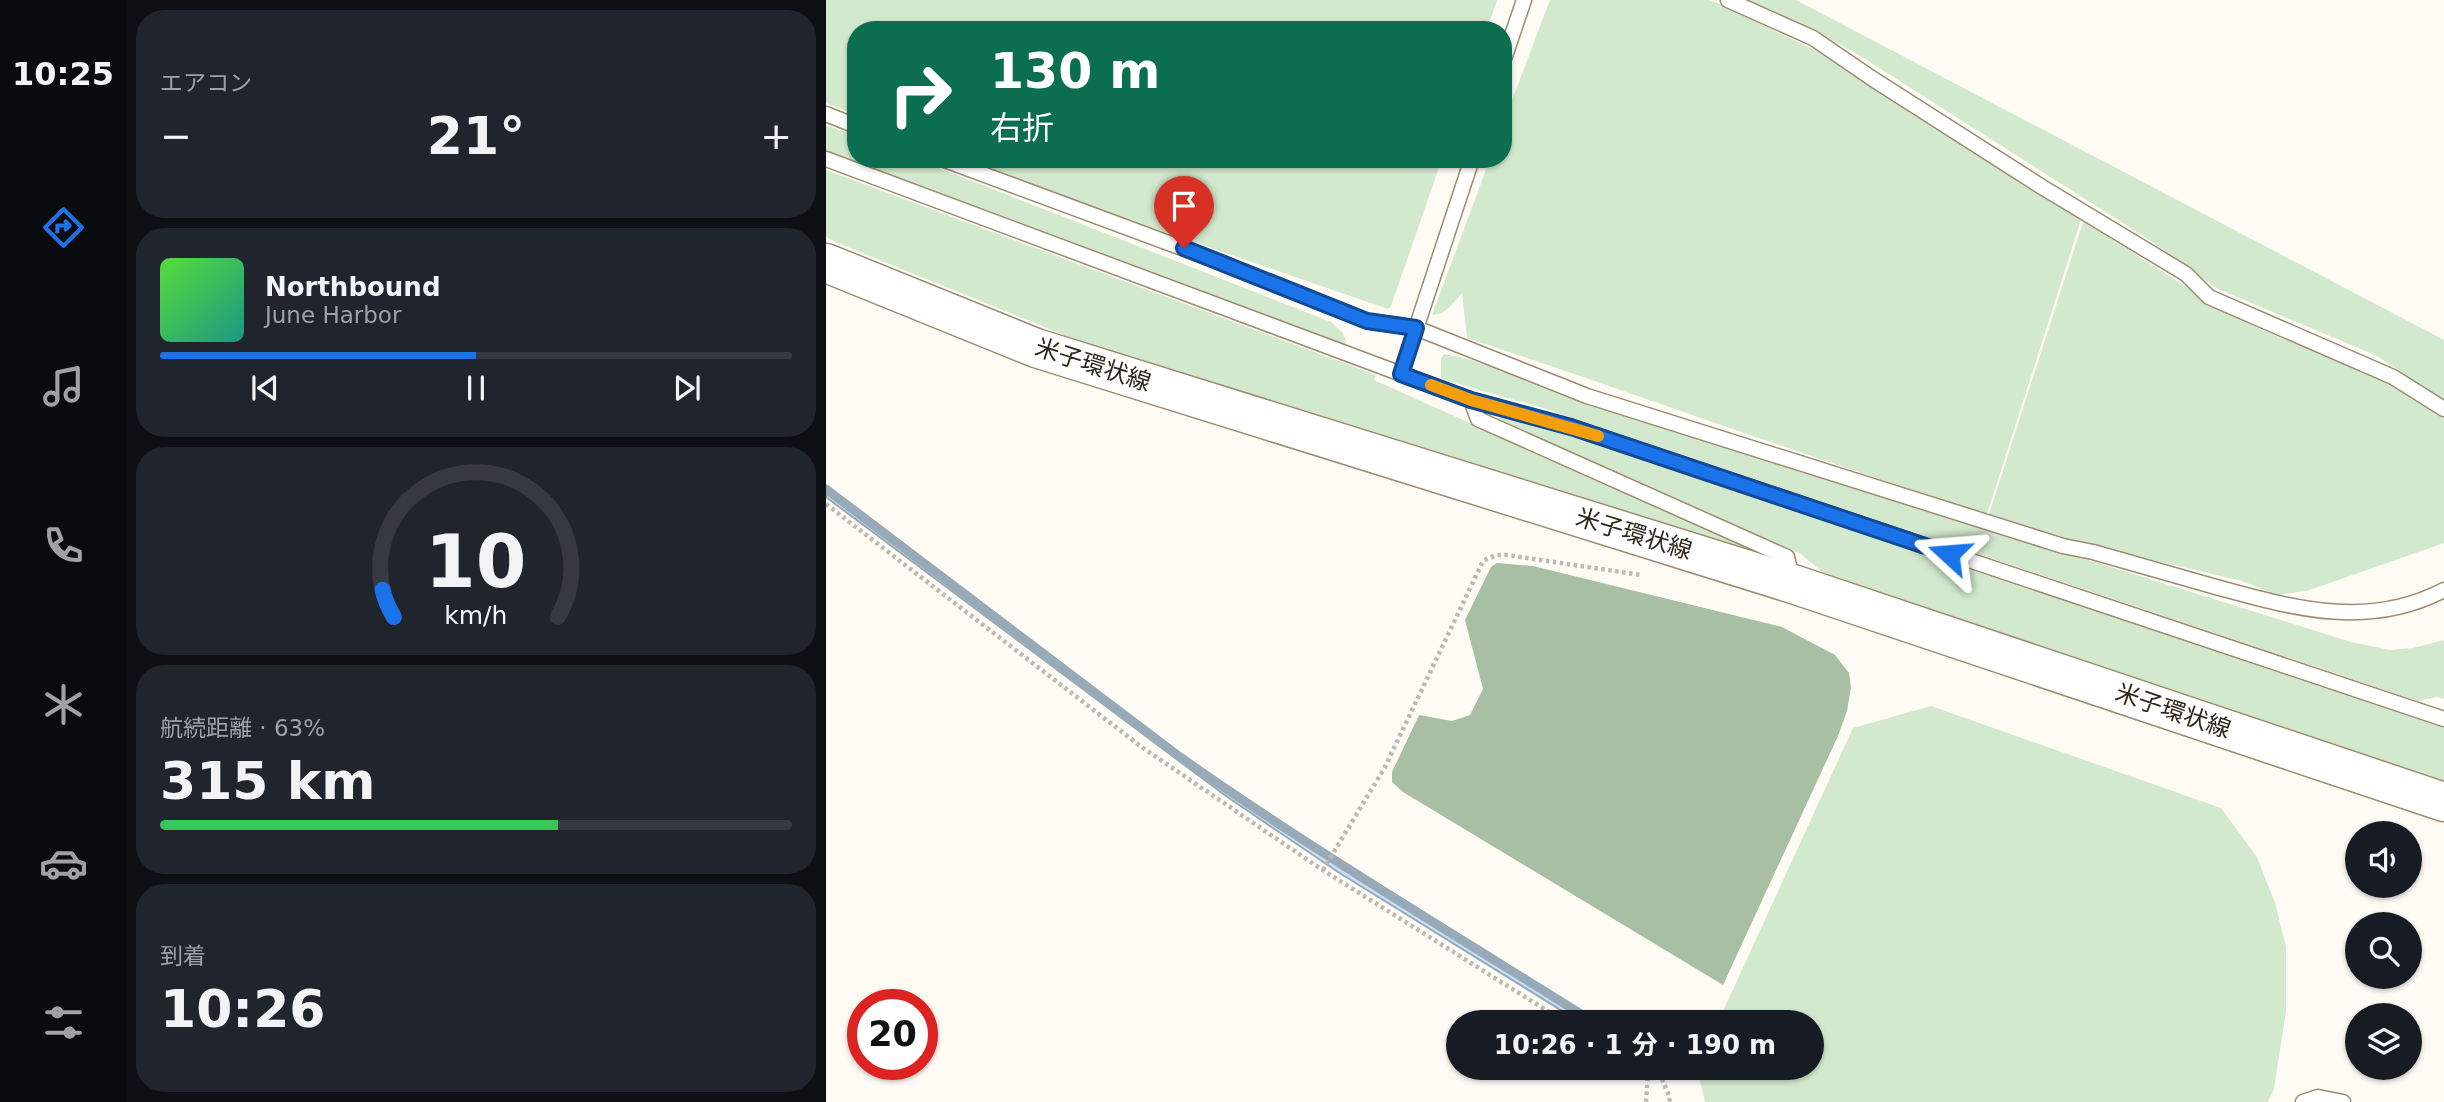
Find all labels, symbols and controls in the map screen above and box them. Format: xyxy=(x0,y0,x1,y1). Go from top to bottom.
text: 130 m xyxy=(990,43,1160,100)
icon: right xyxy=(875,49,966,140)
text: 10:25 xyxy=(12,55,114,93)
text: エアコン xyxy=(160,70,252,96)
text: 21° xyxy=(427,106,525,166)
text: 右折 xyxy=(990,109,1054,147)
text: − xyxy=(160,114,192,158)
text: + xyxy=(760,114,792,158)
pin xyxy=(1154,176,1214,248)
icon: arrive xyxy=(1165,187,1203,225)
icon: directions xyxy=(39,203,88,252)
text: Northbound xyxy=(265,272,441,302)
text: June Harbor xyxy=(265,302,401,328)
street label: 米子環状線 xyxy=(1032,333,1154,397)
icon: music xyxy=(39,362,88,411)
icon: previous xyxy=(246,369,284,407)
icon: pause xyxy=(457,369,495,407)
icon: next xyxy=(668,369,706,407)
street label: 米子環状線 xyxy=(1573,503,1695,565)
position arrow xyxy=(1912,517,1986,591)
text: 10 xyxy=(425,519,527,604)
icon: phone xyxy=(39,521,88,570)
text: km/h xyxy=(444,601,508,630)
street label: 米子環状線 xyxy=(2112,678,2234,744)
icon: climate xyxy=(39,680,88,729)
text: 航続距離 · 63% xyxy=(160,715,325,741)
text: 315 km xyxy=(160,751,375,811)
map controls xyxy=(2345,821,2422,1080)
button: sound xyxy=(2345,821,2422,898)
icon: car xyxy=(39,839,88,888)
button: search xyxy=(2345,912,2422,989)
text: 到着 xyxy=(160,943,206,969)
text: 10:26 xyxy=(160,979,326,1039)
speed limit sign: 20 xyxy=(847,989,938,1080)
icon: filters xyxy=(39,998,88,1047)
button: layers xyxy=(2345,1003,2422,1080)
text: 10:26 · 1 分 · 190 m xyxy=(1494,1030,1776,1060)

